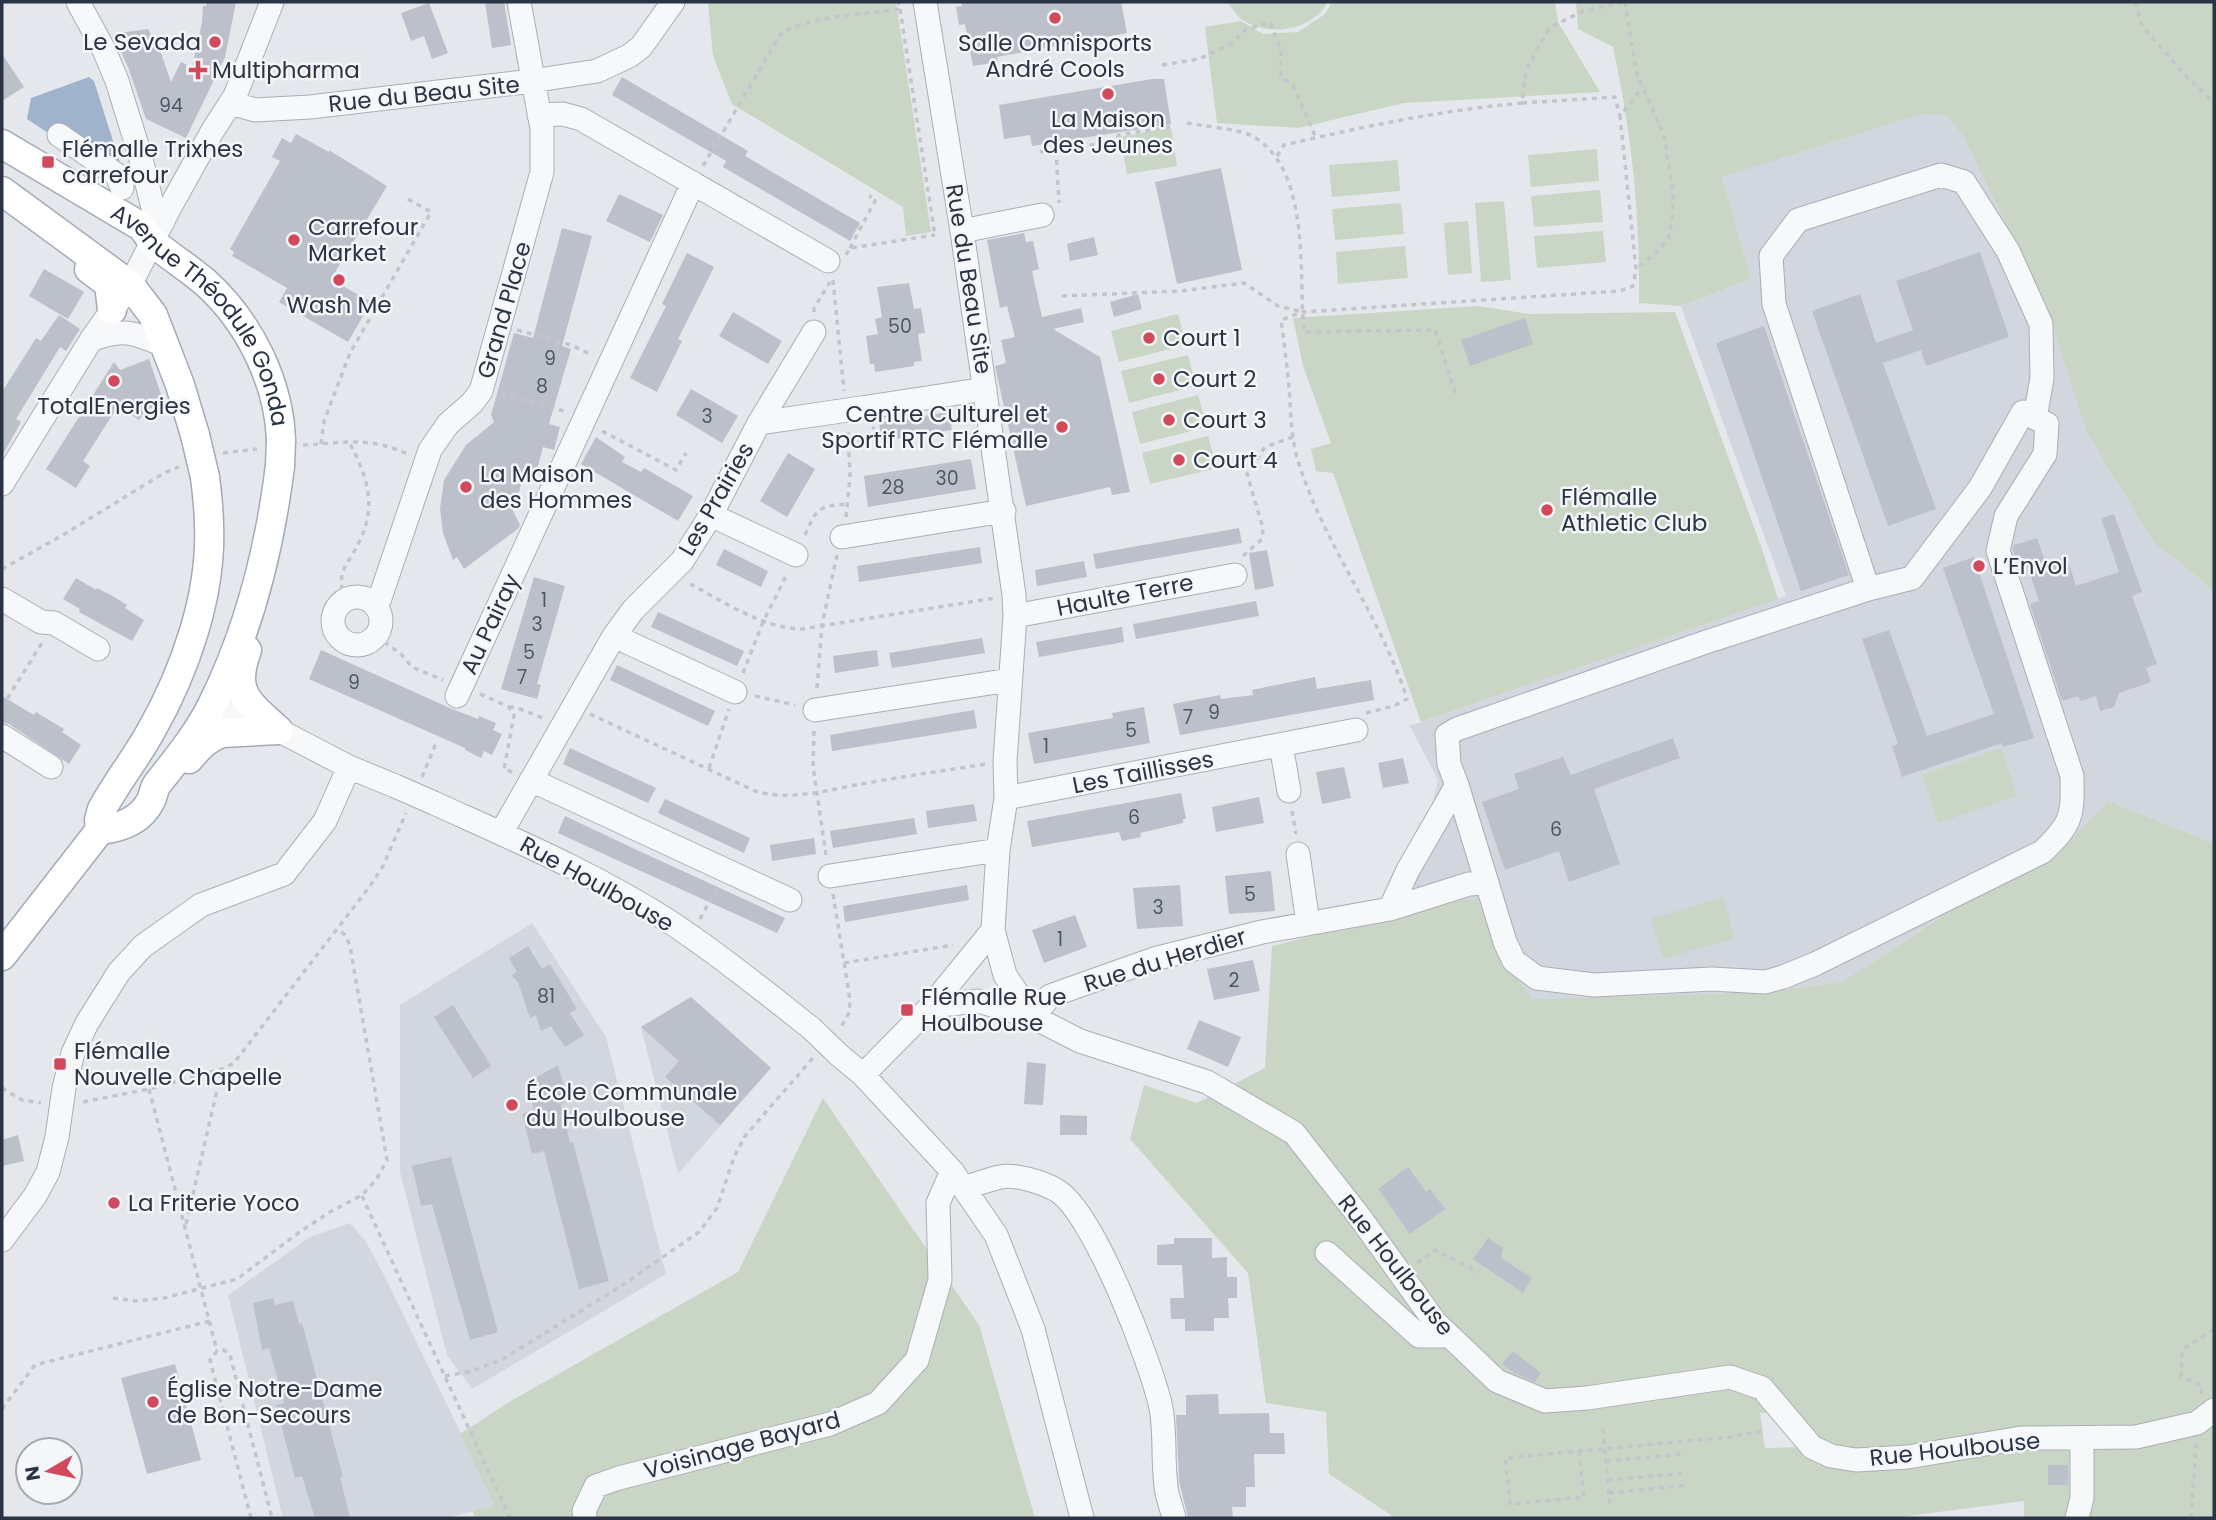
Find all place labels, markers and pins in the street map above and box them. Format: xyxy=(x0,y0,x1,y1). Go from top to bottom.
marker: Salle Omnisports André Cools xyxy=(1047,10,1063,26)
place label: Le Sevada xyxy=(83,26,201,58)
place label: Salle Omnisports André Cools xyxy=(958,27,1152,85)
marker: Le Sevada xyxy=(207,34,223,50)
place label: Multipharma xyxy=(212,54,360,86)
marker: Multipharma xyxy=(190,62,206,78)
marker: La Maison des Jeunes xyxy=(1100,86,1116,102)
place label: La Maison des Jeunes xyxy=(1043,103,1173,161)
place label: Flémalle Trixhes carrefour xyxy=(62,133,243,191)
marker: Flémalle Trixhes carrefour xyxy=(40,154,56,170)
place label: Carrefour Market xyxy=(308,211,418,269)
marker: Carrefour Market xyxy=(286,232,302,248)
marker: Wash Me xyxy=(331,272,347,288)
place label: Wash Me xyxy=(287,289,391,321)
place label: Court 1 xyxy=(1163,322,1241,354)
marker: Court 1 xyxy=(1141,330,1157,346)
place label: Court 2 xyxy=(1173,363,1257,395)
marker: Court 2 xyxy=(1151,371,1167,387)
marker: TotalEnergies xyxy=(106,373,122,389)
place label: TotalEnergies xyxy=(37,390,191,422)
place label: Centre Culturel et Sportif RTC Flémalle xyxy=(821,398,1048,456)
place label: Court 3 xyxy=(1183,404,1267,436)
marker: Court 3 xyxy=(1161,412,1177,428)
marker: Centre Culturel et Sportif RTC Flémalle xyxy=(1054,419,1070,435)
place label: Court 4 xyxy=(1193,444,1278,476)
marker: Court 4 xyxy=(1171,452,1187,468)
place label: La Maison des Hommes xyxy=(480,458,632,516)
marker: La Maison des Hommes xyxy=(458,479,474,495)
place label: Flémalle Athletic Club xyxy=(1561,481,1707,539)
marker: Flémalle Athletic Club xyxy=(1539,502,1555,518)
place label: L’Envol xyxy=(1993,550,2068,582)
marker: L’Envol xyxy=(1971,558,1987,574)
place label: Flémalle Rue Houlbouse xyxy=(921,981,1066,1039)
marker: Flémalle Rue Houlbouse xyxy=(899,1002,915,1018)
place label: Flémalle Nouvelle Chapelle xyxy=(74,1035,282,1093)
marker: Flémalle Nouvelle Chapelle xyxy=(52,1056,68,1072)
place label: École Communale du Houlbouse xyxy=(526,1076,737,1134)
marker: École Communale du Houlbouse xyxy=(504,1097,520,1113)
place label: La Friterie Yoco xyxy=(128,1187,300,1219)
marker: La Friterie Yoco xyxy=(106,1195,122,1211)
place label: Église Notre-Dame de Bon-Secours xyxy=(167,1373,383,1431)
marker: Église Notre-Dame de Bon-Secours xyxy=(145,1394,161,1410)

